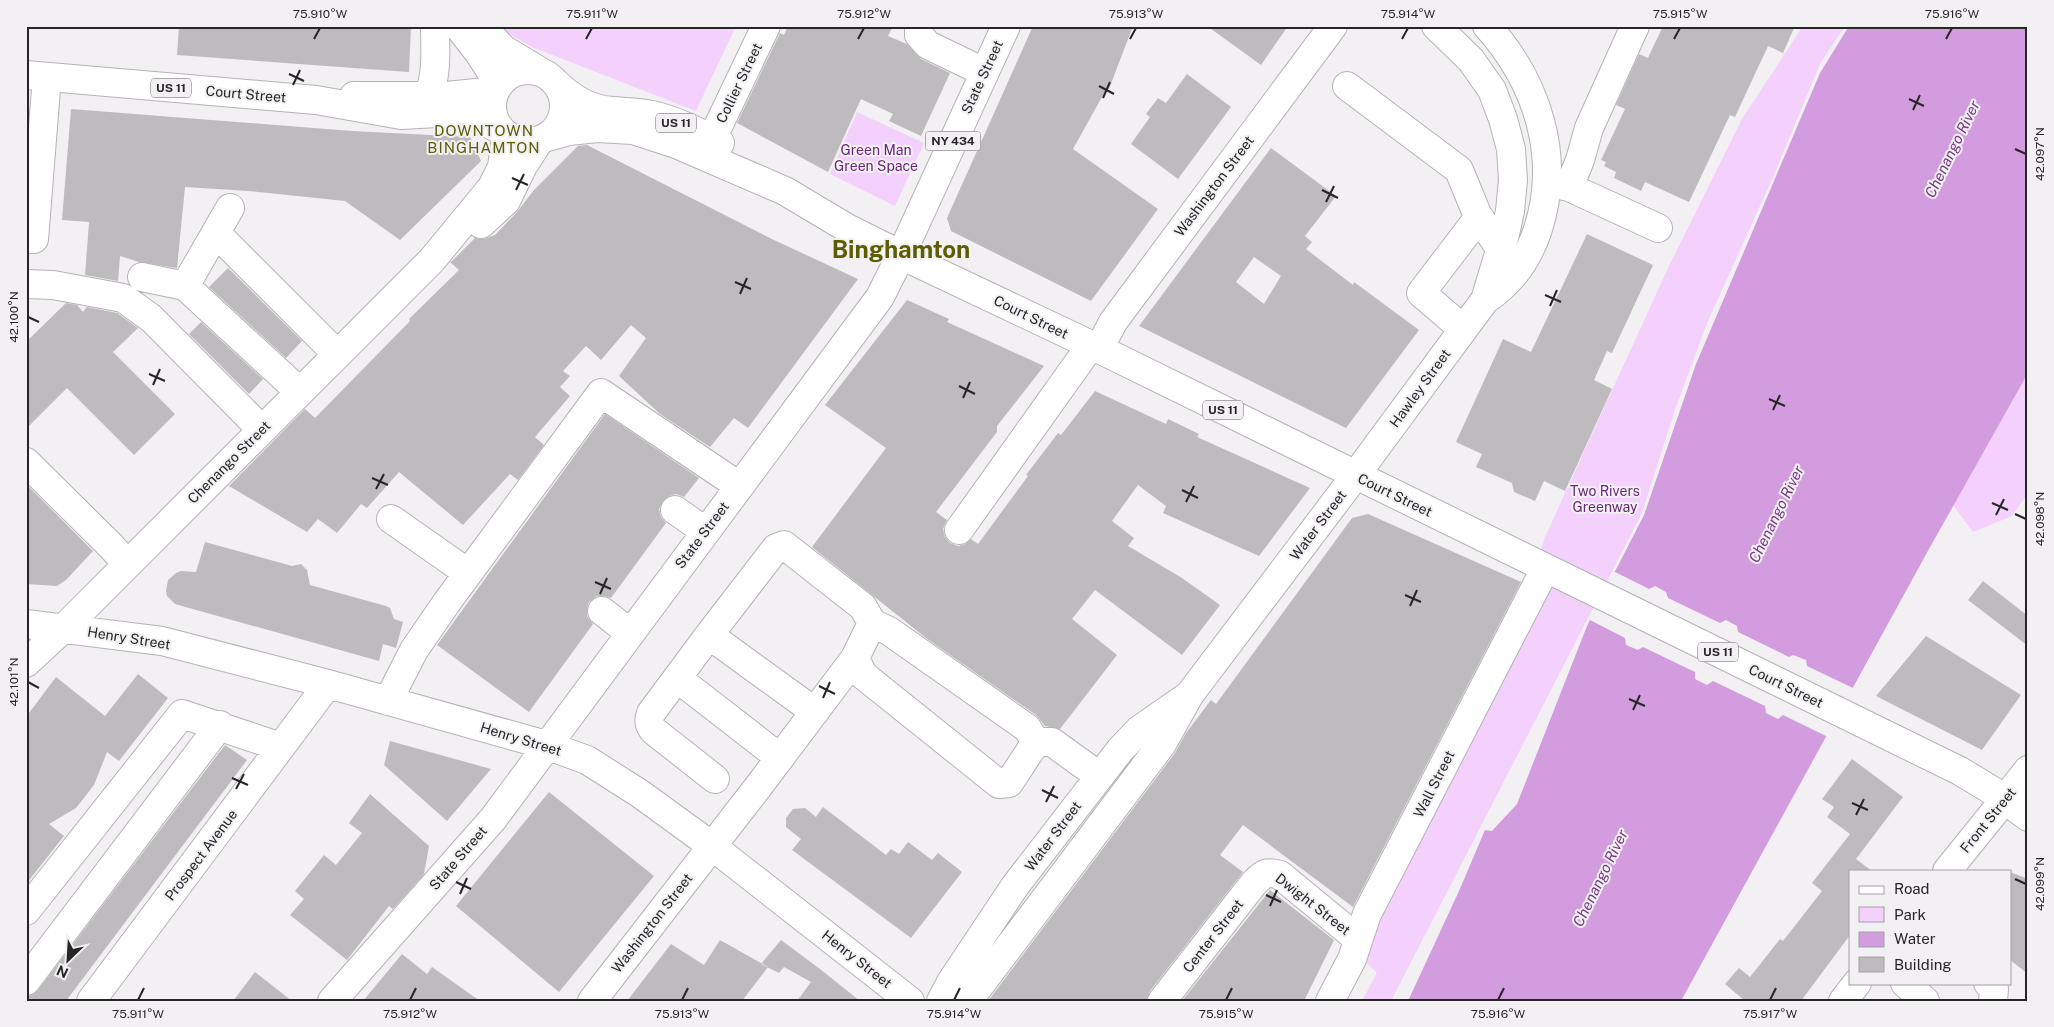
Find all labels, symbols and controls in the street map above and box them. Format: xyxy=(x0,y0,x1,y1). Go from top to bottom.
text: 75.910°W xyxy=(293,7,348,21)
text: 75.911°W xyxy=(566,7,618,21)
text: 75.912°W xyxy=(837,7,892,21)
text: 75.913°W xyxy=(1109,7,1164,21)
text: 75.914°W xyxy=(1381,7,1436,21)
text: 75.915°W xyxy=(1653,7,1708,21)
text: 75.916°W xyxy=(1925,7,1980,21)
street label: State Street xyxy=(958,38,1006,116)
street label: Collier Street xyxy=(713,40,765,126)
road number: US 11 xyxy=(151,78,191,98)
street label: Court Street xyxy=(205,83,287,105)
water label: Chenango River xyxy=(1921,97,1983,200)
road number: US 11 xyxy=(656,114,696,132)
district label: DOWNTOWN BINGHAMTON xyxy=(427,122,541,156)
text: 42.097°N xyxy=(2033,127,2047,181)
road number: NY 434 xyxy=(926,132,980,150)
street label: Washington Street xyxy=(1171,133,1257,239)
park label: Green Man Green Space xyxy=(834,142,918,174)
district label: Binghamton xyxy=(832,235,970,263)
text: 42.100°N xyxy=(7,291,21,343)
street label: Court Street xyxy=(991,292,1071,342)
street label: Hawley Street xyxy=(1386,346,1454,430)
road number: US 11 xyxy=(1203,400,1243,420)
street label: Chenango Street xyxy=(184,417,274,507)
water label: Chenango River xyxy=(1745,462,1807,565)
street label: Court Street xyxy=(1355,470,1435,520)
park label: Two Rivers Greenway xyxy=(1570,483,1640,515)
street label: Water Street xyxy=(1287,487,1349,563)
text: 42.098°N xyxy=(2033,492,2047,546)
street label: State Street xyxy=(672,499,732,571)
street label: Henry Street xyxy=(86,624,172,652)
road number: US 11 xyxy=(1698,642,1738,662)
text: 42.101°N xyxy=(7,657,21,707)
street label: Court Street xyxy=(1746,661,1826,711)
street label: Henry Street xyxy=(478,719,564,759)
street label: Wall Street xyxy=(1410,748,1458,820)
street label: Front Street xyxy=(1957,784,2019,856)
street label: Water Street xyxy=(1022,798,1084,874)
street label: Prospect Avenue xyxy=(162,806,240,904)
street label: State Street xyxy=(426,823,490,893)
water label: Chenango River xyxy=(1569,826,1631,929)
text: 42.099°N xyxy=(2033,857,2047,911)
street label: Washington Street xyxy=(608,870,696,976)
street label: Dwight Street xyxy=(1272,870,1354,938)
legend xyxy=(1849,870,2012,984)
text: Road xyxy=(1894,880,1930,897)
street label: Center Street xyxy=(1180,896,1246,976)
text: Park xyxy=(1894,906,1926,923)
street label: Henry Street xyxy=(819,927,895,991)
text: Water xyxy=(1894,930,1936,947)
north arrow xyxy=(42,934,92,984)
text: Building xyxy=(1894,956,1952,973)
text: N xyxy=(54,962,71,981)
text: 75.911°W xyxy=(112,1007,164,1021)
text: 75.912°W xyxy=(383,1007,438,1021)
text: 75.913°W xyxy=(655,1007,710,1021)
text: 75.914°W xyxy=(927,1007,982,1021)
text: 75.915°W xyxy=(1199,1007,1254,1021)
text: 75.916°W xyxy=(1471,1007,1526,1021)
text: 75.917°W xyxy=(1743,1007,1798,1021)

